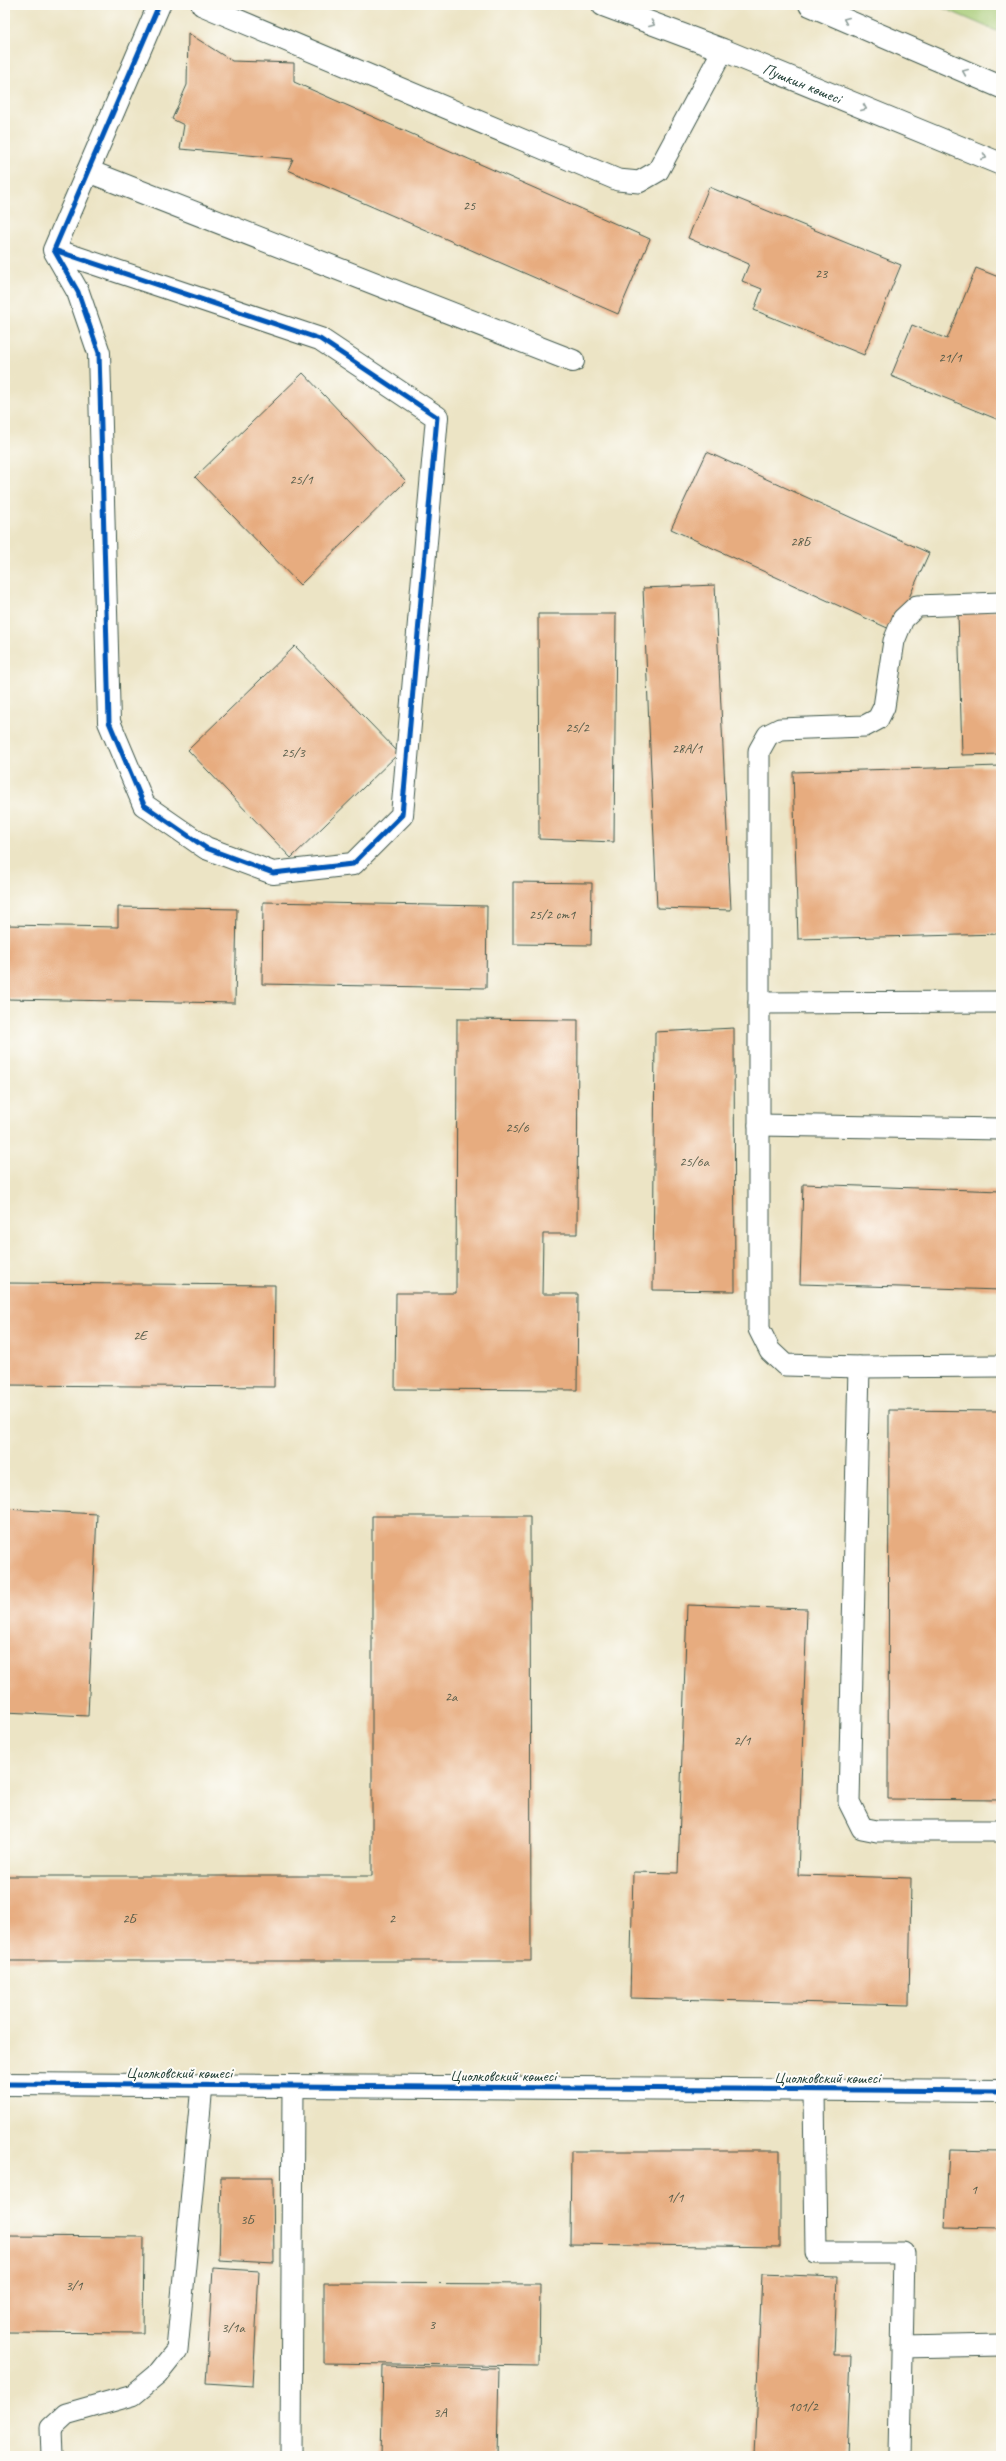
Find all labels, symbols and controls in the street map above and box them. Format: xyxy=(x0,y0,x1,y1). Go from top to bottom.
one-way arrow xyxy=(842,17,849,25)
one-way arrow xyxy=(649,19,656,27)
street label: Пушкин көшесі xyxy=(760,59,846,109)
one-way arrow xyxy=(962,68,969,76)
one-way arrow xyxy=(860,103,867,111)
one-way arrow xyxy=(980,152,988,160)
house number: 25 xyxy=(463,197,476,214)
house number: 23 xyxy=(815,265,829,282)
house number: 21/1 xyxy=(938,349,962,366)
house number: 25/1 xyxy=(289,471,313,488)
house number: 28Б xyxy=(790,533,813,550)
house number: 25/2 xyxy=(565,719,590,736)
house number: 28А/1 xyxy=(672,740,703,757)
house number: 25/3 xyxy=(281,744,306,761)
house number: 25/2 ст1 xyxy=(529,906,576,923)
house number: 25/6 xyxy=(505,1119,529,1136)
house number: 25/6а xyxy=(679,1153,710,1170)
house number: 2Е xyxy=(133,1327,148,1344)
house number: 2а xyxy=(445,1688,458,1705)
house number: 2/1 xyxy=(733,1732,751,1749)
house number: 2Б xyxy=(122,1910,139,1927)
house number: 2 xyxy=(389,1910,397,1927)
street label: Циолковский көшесі xyxy=(126,2063,234,2083)
street label: Циолковский көшесі xyxy=(450,2066,558,2086)
street label: Циолковский көшесі xyxy=(774,2068,882,2088)
house number: 1 xyxy=(971,2181,978,2198)
house number: 1/1 xyxy=(666,2189,684,2206)
house number: 3Б xyxy=(240,2211,257,2228)
house number: 3/1 xyxy=(65,2277,83,2294)
house number: 3 xyxy=(429,2316,437,2333)
house number: 3/1а xyxy=(221,2319,246,2336)
house number: 101/2 xyxy=(788,2398,820,2415)
house number: 3А xyxy=(433,2404,448,2421)

